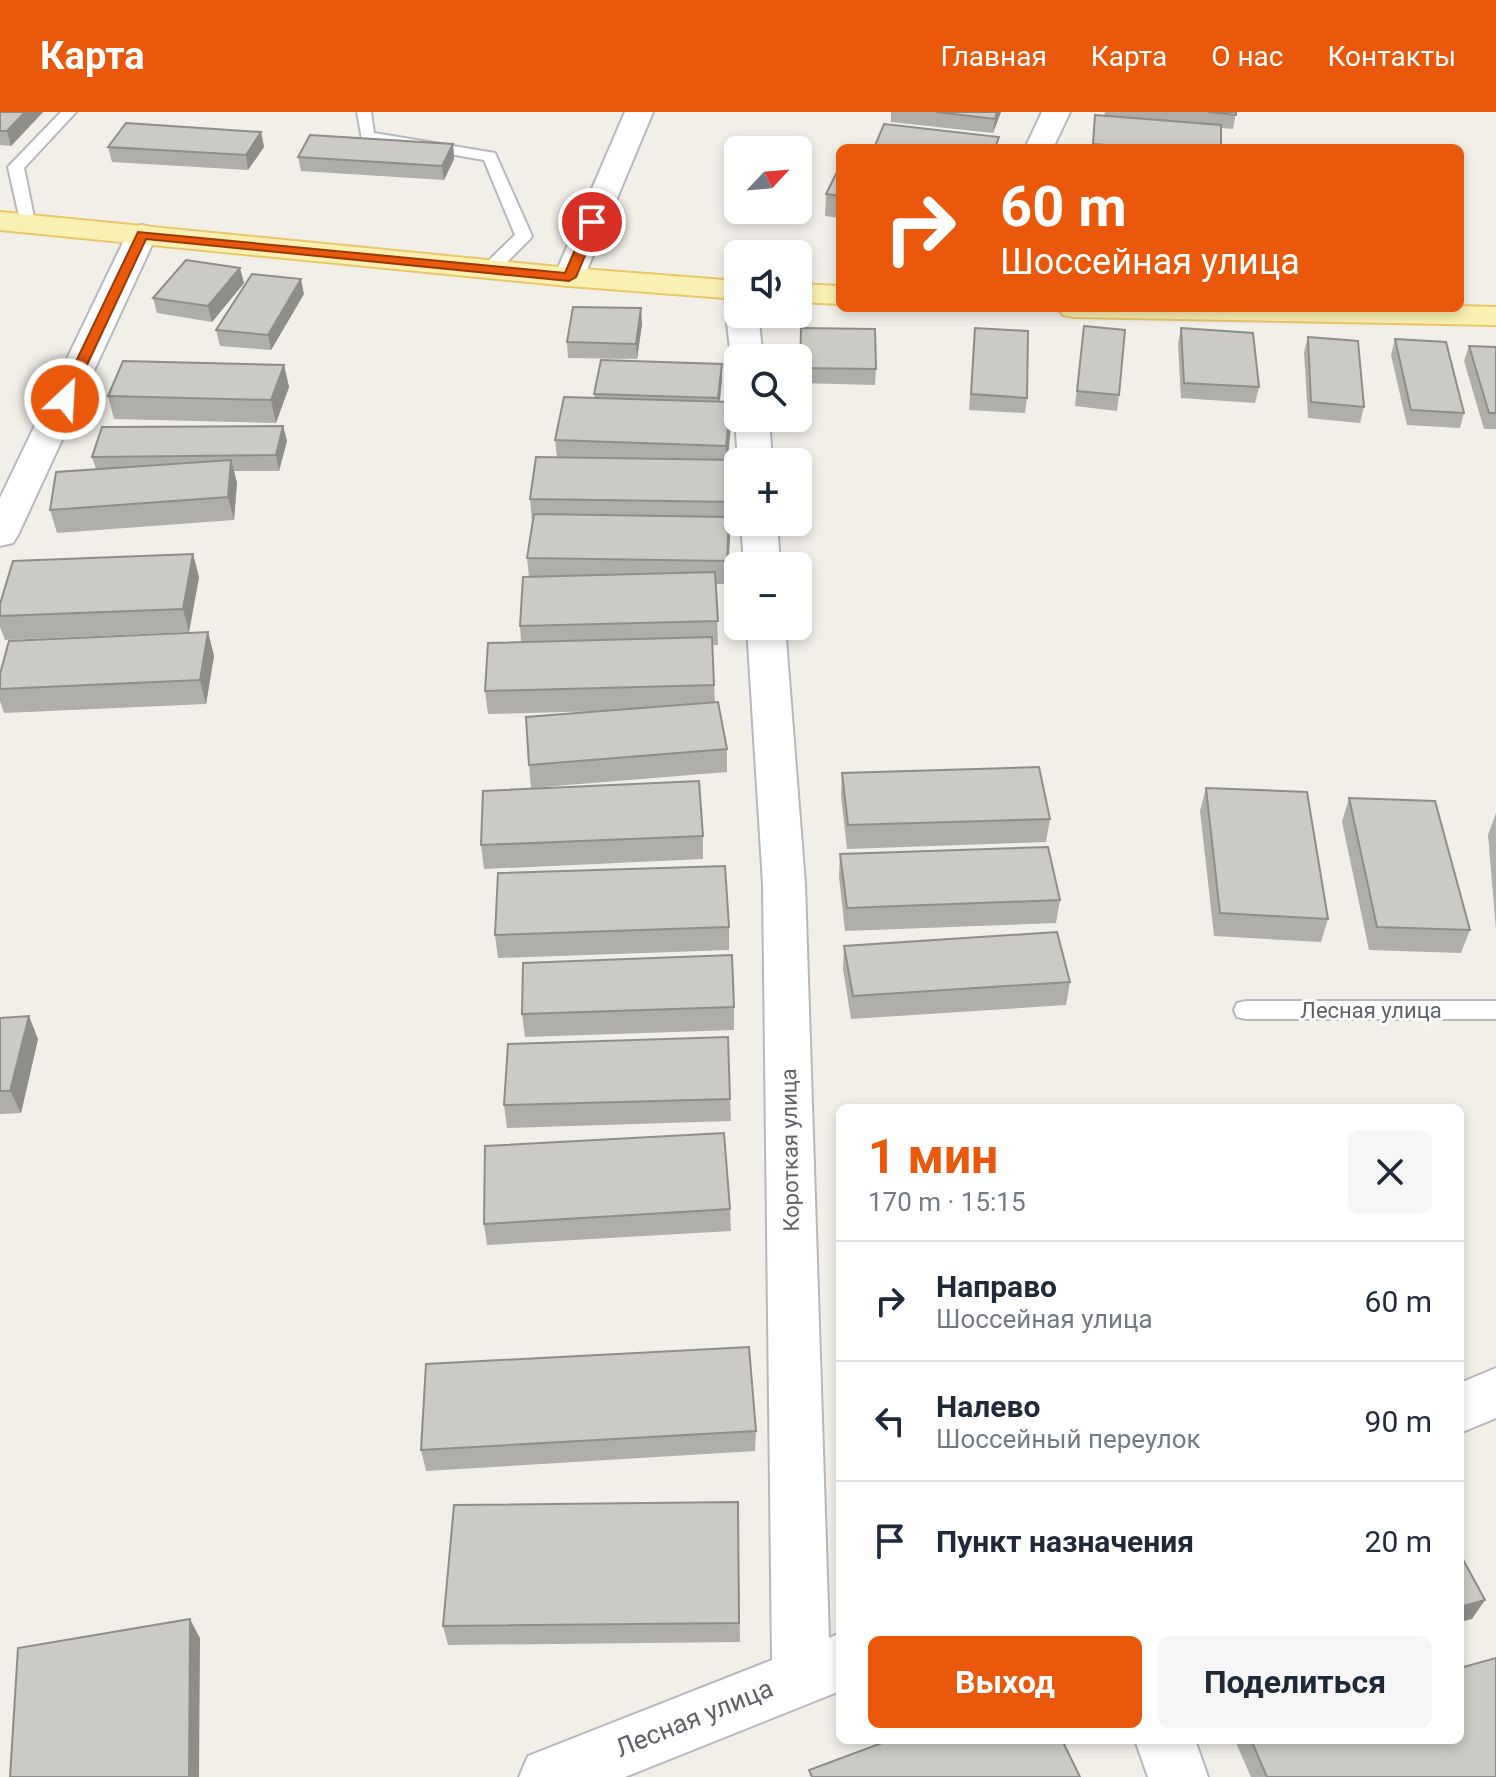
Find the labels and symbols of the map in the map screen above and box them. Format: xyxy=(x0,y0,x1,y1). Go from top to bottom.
north arrow xyxy=(724,136,812,224)
pin xyxy=(558,188,626,256)
position arrow xyxy=(23,357,107,441)
street label: Лесная улица xyxy=(1300,998,1442,1023)
street label: Короткая улица xyxy=(776,1068,804,1232)
street label: Лесная улица xyxy=(611,1673,777,1763)

